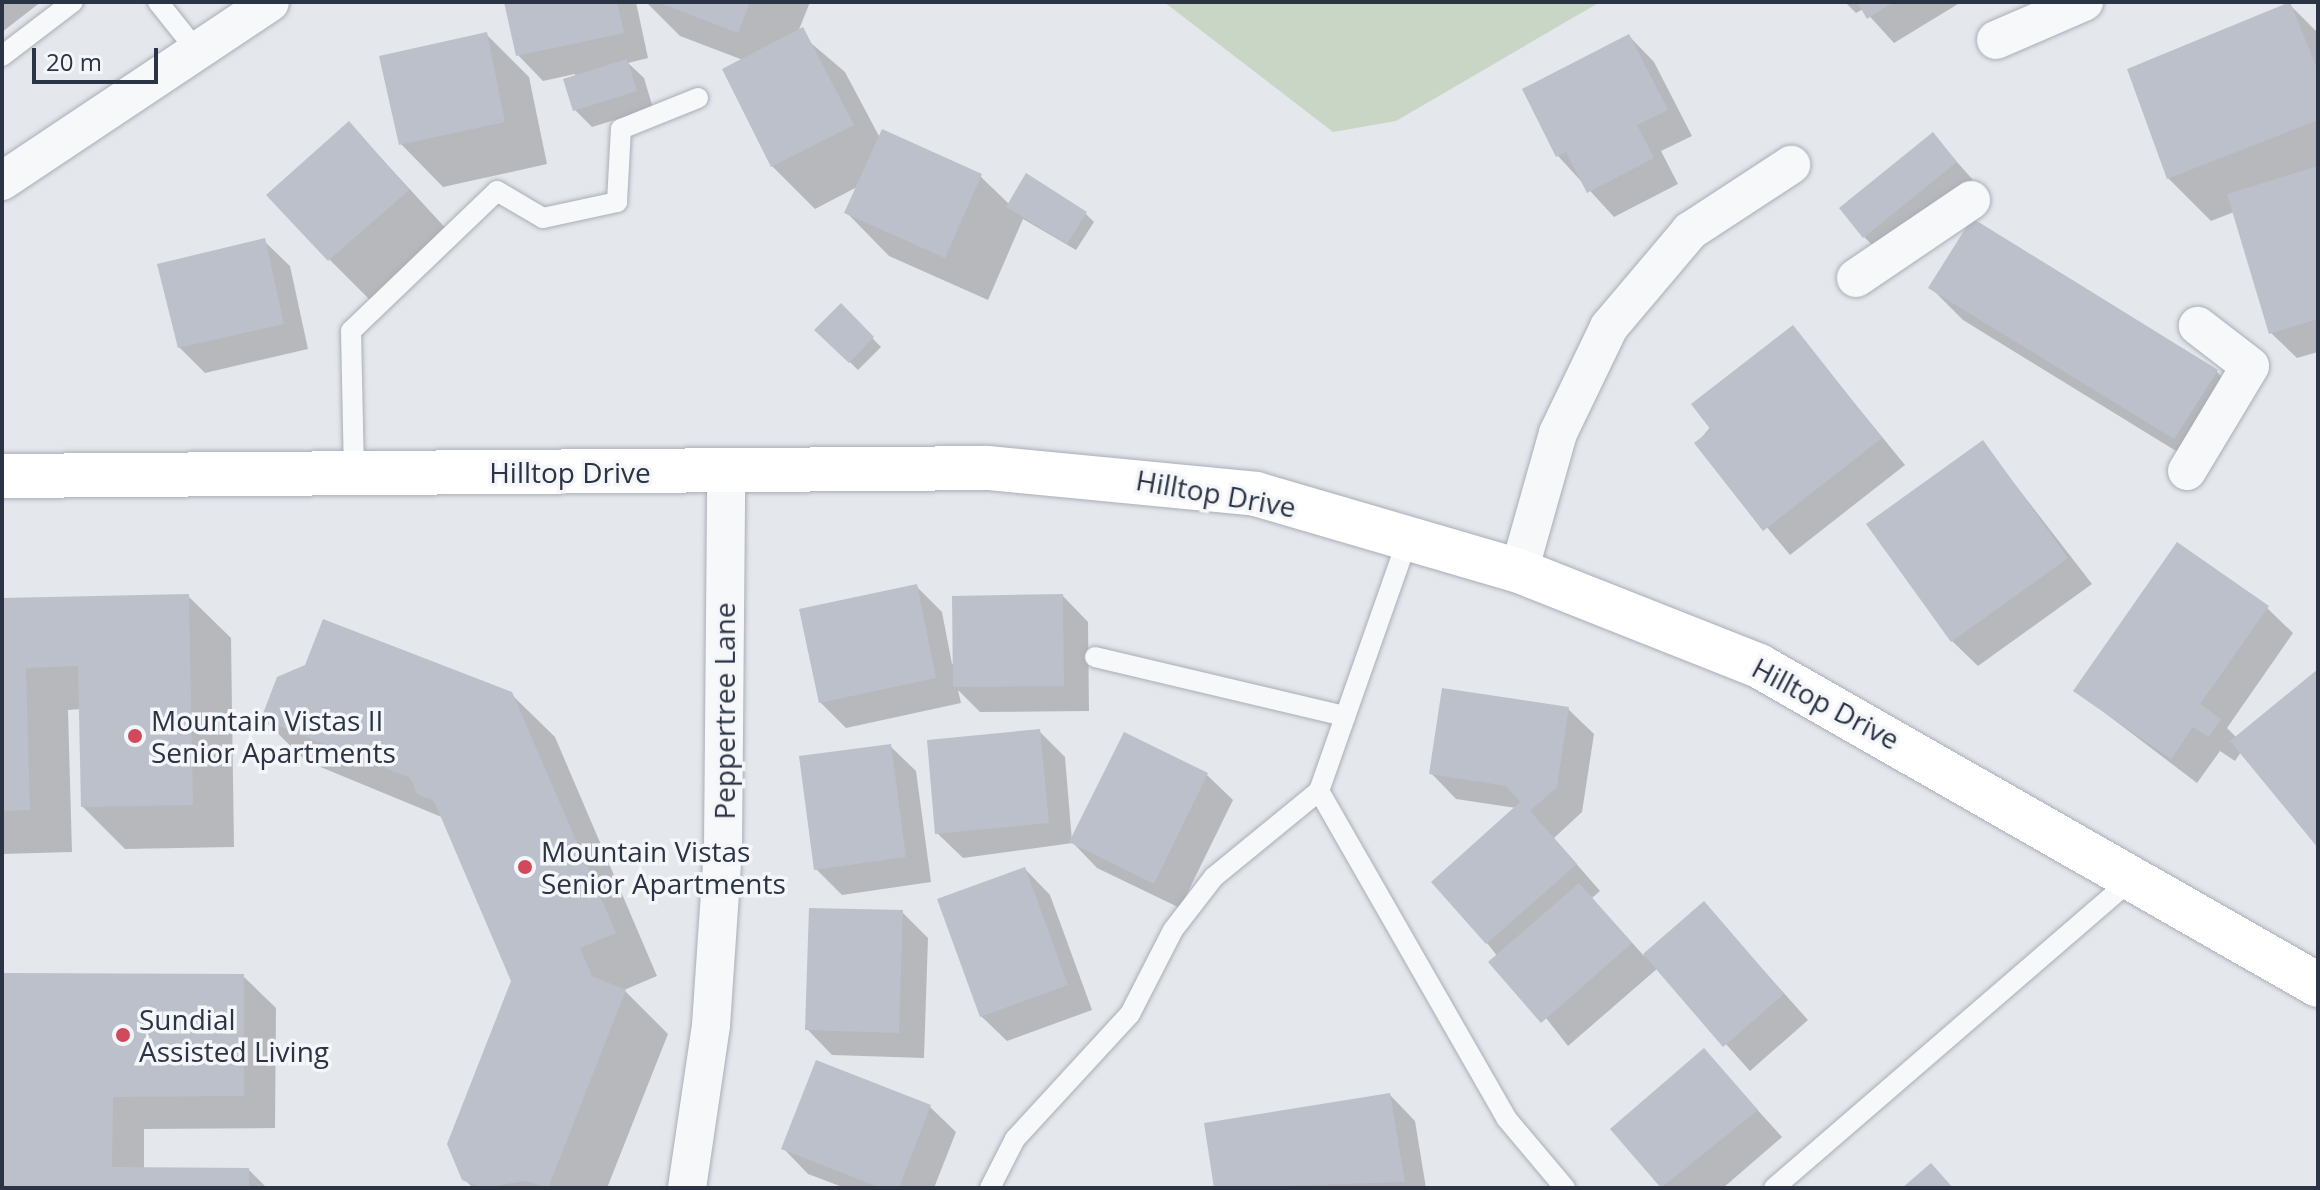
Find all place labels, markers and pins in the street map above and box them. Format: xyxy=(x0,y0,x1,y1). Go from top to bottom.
place label: Mountain Vistas II Senior Apartments xyxy=(151,703,396,769)
marker: Mountain Vistas II Senior Apartments xyxy=(126,727,144,745)
place label: Mountain Vistas Senior Apartments xyxy=(541,834,786,900)
marker: Mountain Vistas Senior Apartments xyxy=(516,858,534,876)
place label: Sundial Assisted Living xyxy=(139,1002,329,1068)
marker: Sundial Assisted Living xyxy=(114,1026,132,1044)

